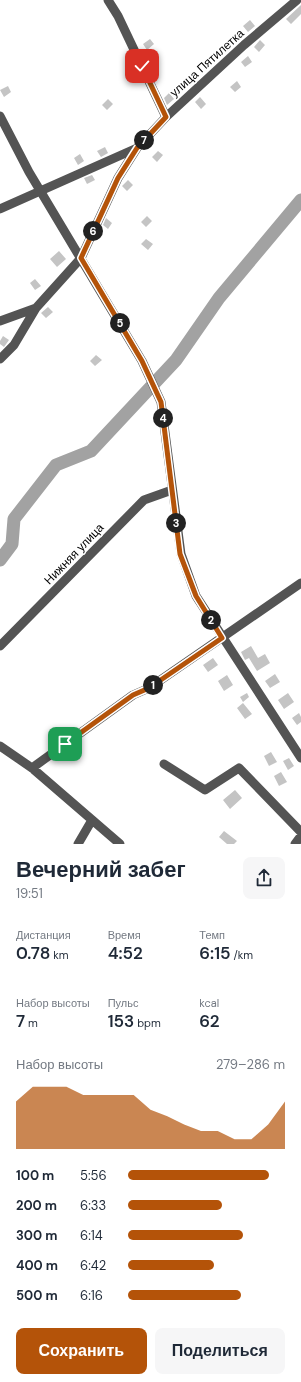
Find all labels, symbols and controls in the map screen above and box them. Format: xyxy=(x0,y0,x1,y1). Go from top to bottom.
street label: улица Пятилетка xyxy=(167,25,248,101)
pin xyxy=(125,49,159,83)
icon: check xyxy=(131,55,153,77)
pin: 7 xyxy=(134,130,154,150)
text: 7 xyxy=(141,133,147,147)
pin: 6 xyxy=(83,221,103,241)
text: 6 xyxy=(90,224,96,238)
pin: 5 xyxy=(110,313,130,333)
text: 5 xyxy=(117,316,123,330)
pin: 4 xyxy=(153,408,173,428)
text: 4 xyxy=(159,411,167,425)
pin: 3 xyxy=(166,513,186,533)
text: 3 xyxy=(173,516,179,530)
street label: Нижняя улица xyxy=(41,520,107,588)
pin: 2 xyxy=(201,610,221,630)
text: 2 xyxy=(208,613,214,627)
pin: 1 xyxy=(143,675,163,695)
text: 1 xyxy=(151,678,155,692)
pin xyxy=(48,727,82,761)
icon: arrive xyxy=(54,733,76,755)
text: Вечерний забег xyxy=(16,855,186,884)
button: share xyxy=(243,857,285,899)
text: 19:51 xyxy=(16,885,43,902)
text: Дистанция xyxy=(16,928,71,942)
text: Время xyxy=(108,928,141,942)
text: Темп xyxy=(199,928,225,942)
text: 0.78 xyxy=(16,942,50,964)
text: 4:52 xyxy=(108,942,143,964)
text: 6:15 xyxy=(199,942,231,964)
text: km xyxy=(50,948,69,962)
text: /km xyxy=(231,948,253,962)
text: Набор высоты xyxy=(16,996,90,1010)
text: Пульс xyxy=(108,996,138,1010)
text: kcal xyxy=(199,996,219,1010)
text: 7 xyxy=(16,1010,25,1032)
text: 153 xyxy=(108,1010,134,1032)
text: 62 xyxy=(199,1010,220,1032)
text: m xyxy=(25,1016,38,1030)
text: bpm xyxy=(134,1016,161,1030)
text: Набор высоты xyxy=(16,1056,103,1073)
text: 279–286 m xyxy=(216,1056,285,1073)
text: 100 m xyxy=(16,1167,54,1184)
text: 5:56 xyxy=(80,1167,107,1184)
text: 200 m xyxy=(16,1197,57,1214)
text: 6:33 xyxy=(80,1197,106,1214)
text: 300 m xyxy=(16,1227,57,1244)
text: 6:14 xyxy=(80,1227,103,1244)
text: 400 m xyxy=(16,1257,58,1274)
text: 6:42 xyxy=(80,1257,106,1274)
text: 500 m xyxy=(16,1287,58,1304)
text: 6:16 xyxy=(80,1287,103,1304)
button: Сохранить xyxy=(16,1328,147,1374)
button: Поделиться xyxy=(155,1328,285,1374)

